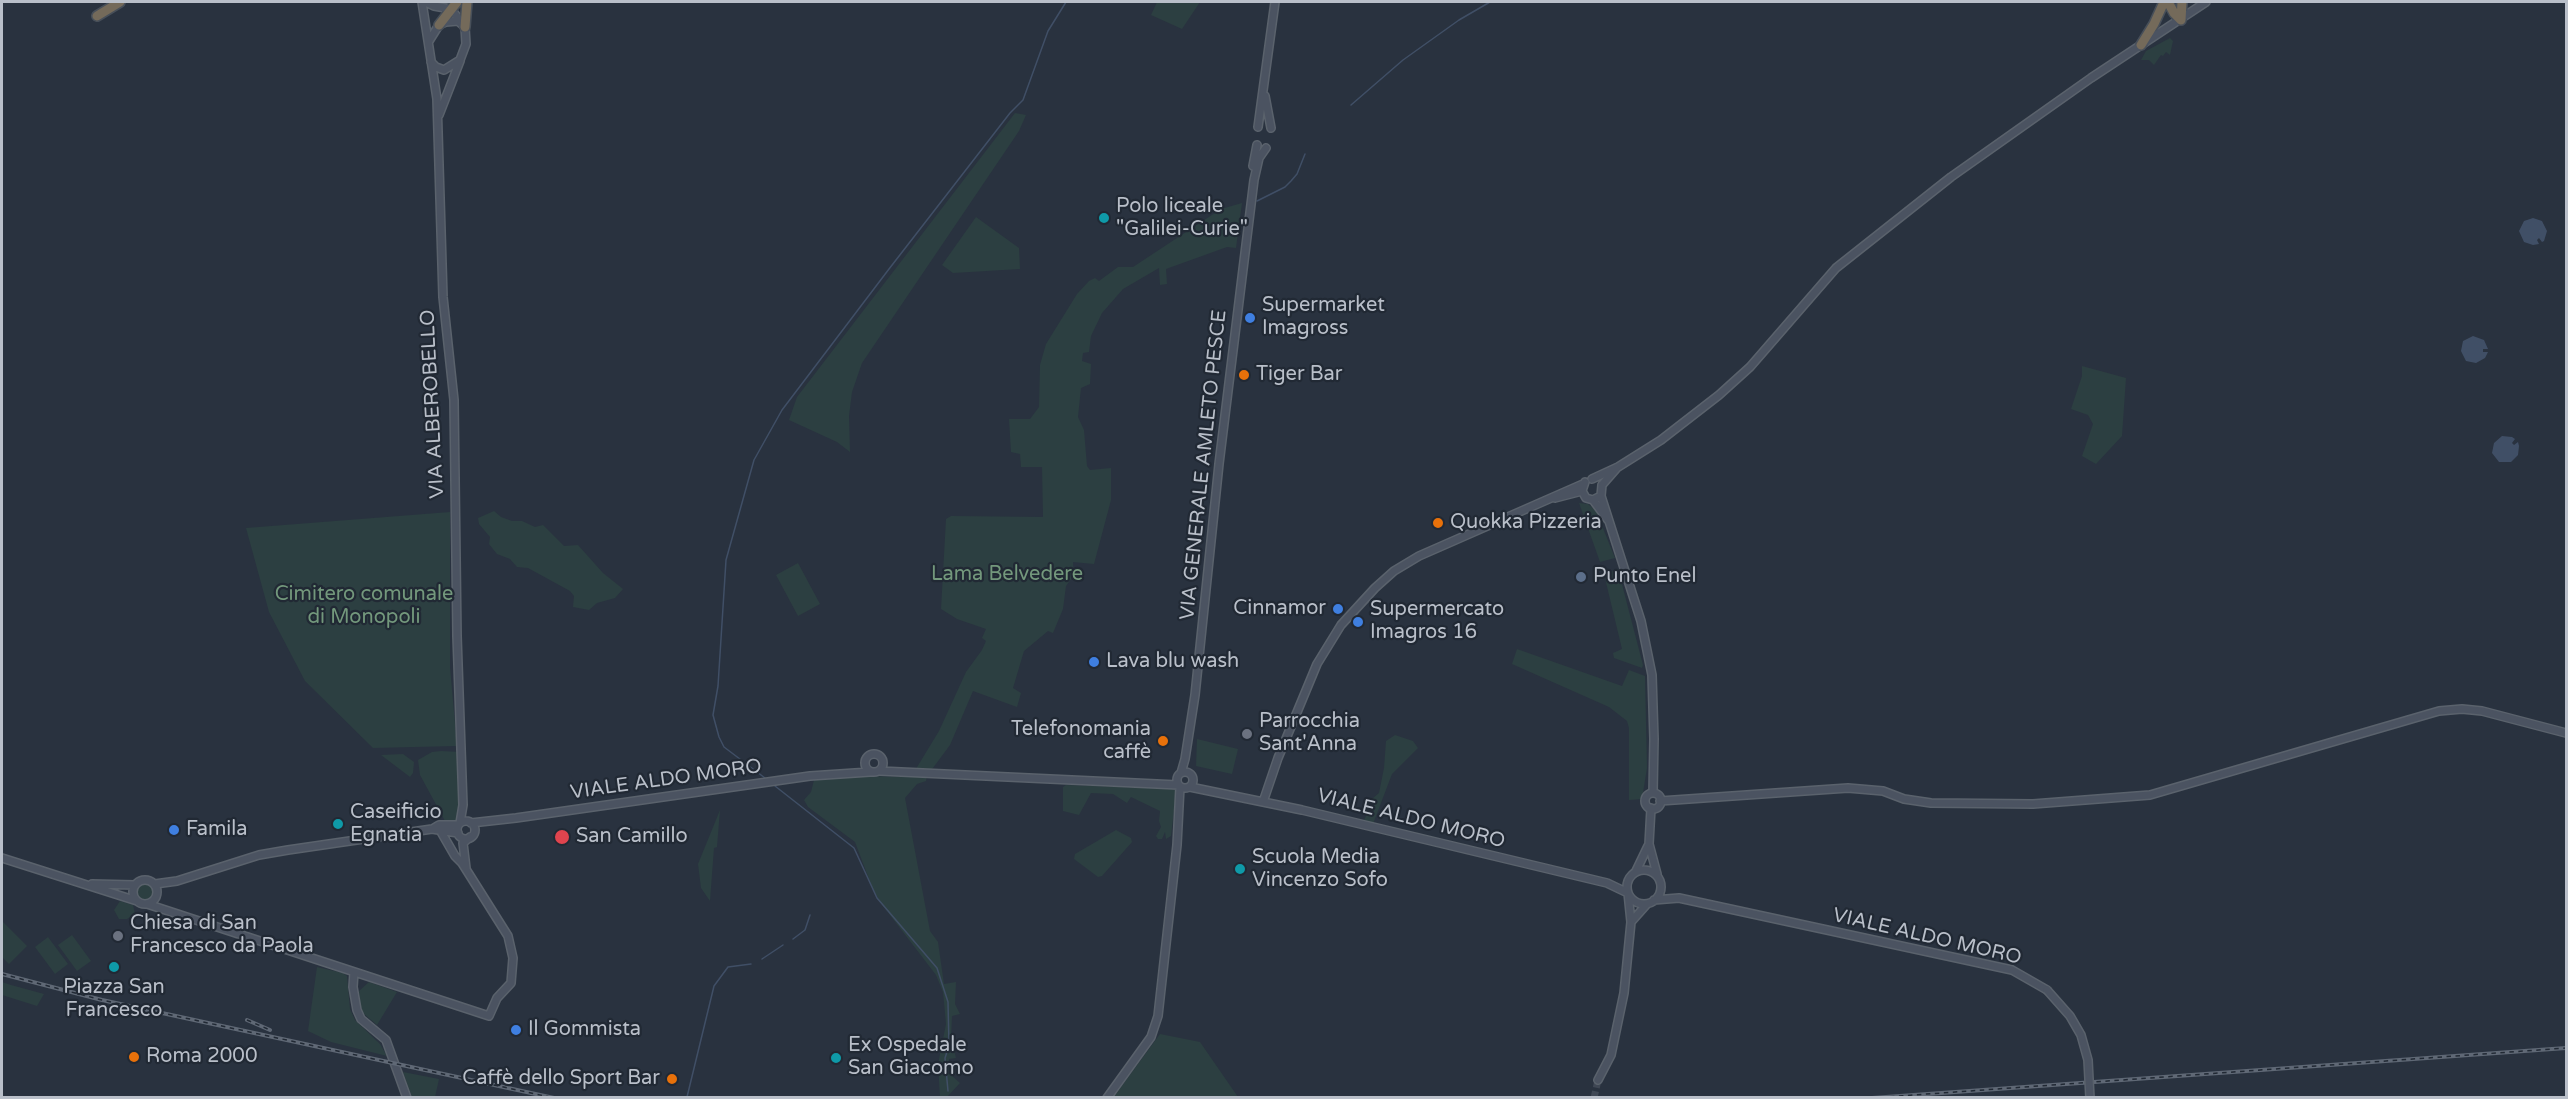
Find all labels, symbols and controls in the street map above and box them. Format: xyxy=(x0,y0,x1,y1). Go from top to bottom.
place label: Polo liceale "Galilei-Curie" xyxy=(1116,195,1248,242)
marker: Polo liceale "Galilei-Curie" xyxy=(1097,211,1111,225)
place label: Supermarket Imagross xyxy=(1262,294,1385,341)
street label: VIA ALBEROBELLO xyxy=(416,309,450,499)
street label: VIA GENERALE AMLETO PESCE xyxy=(1176,309,1232,621)
marker: Supermarket Imagross xyxy=(1243,311,1257,325)
place label: Tiger Bar xyxy=(1256,363,1343,387)
marker: Tiger Bar xyxy=(1237,368,1251,382)
place label: Quokka Pizzeria xyxy=(1450,511,1602,535)
marker: Quokka Pizzeria xyxy=(1431,516,1445,530)
park label: Lama Belvedere xyxy=(931,563,1083,587)
place label: Punto Enel xyxy=(1593,565,1696,589)
marker: Punto Enel xyxy=(1574,570,1588,584)
park label: Cimitero comunale di Monopoli xyxy=(275,583,453,630)
place label: Cinnamor xyxy=(1233,597,1326,621)
place label: Supermercato Imagros 16 xyxy=(1370,598,1504,645)
marker: Cinnamor xyxy=(1331,602,1345,616)
marker: Supermercato Imagros 16 xyxy=(1351,615,1365,629)
place label: Lava blu wash xyxy=(1106,650,1239,674)
marker: Lava blu wash xyxy=(1087,655,1101,669)
place label: Parrocchia Sant'Anna xyxy=(1259,710,1360,757)
place label: Telefonomania caffè xyxy=(1011,718,1151,765)
marker: Parrocchia Sant'Anna xyxy=(1240,727,1254,741)
marker: Telefonomania caffè xyxy=(1156,734,1170,748)
street label: VIALE ALDO MORO xyxy=(569,755,763,805)
street label: VIALE ALDO MORO xyxy=(1315,784,1507,854)
place label: Caseificio Egnatia xyxy=(350,801,442,848)
marker: Caseificio Egnatia xyxy=(331,817,345,831)
place label: Famila xyxy=(186,818,247,842)
marker: Famila xyxy=(167,823,181,837)
place label: San Camillo xyxy=(576,825,688,849)
marker: San Camillo xyxy=(553,828,571,846)
place label: Scuola Media Vincenzo Sofo xyxy=(1252,846,1388,893)
marker: Scuola Media Vincenzo Sofo xyxy=(1233,862,1247,876)
street label: VIALE ALDO MORO xyxy=(1830,904,2024,970)
place label: Chiesa di San Francesco da Paola xyxy=(130,912,314,959)
marker: Chiesa di San Francesco da Paola xyxy=(111,929,125,943)
marker: Piazza San Francesco xyxy=(107,960,121,974)
place label: Piazza San Francesco xyxy=(63,976,165,1023)
place label: Il Gommista xyxy=(528,1018,641,1042)
marker: Il Gommista xyxy=(509,1023,523,1037)
place label: Ex Ospedale San Giacomo xyxy=(848,1034,974,1081)
place label: Roma 2000 xyxy=(146,1045,257,1069)
marker: Roma 2000 xyxy=(127,1050,141,1064)
marker: Ex Ospedale San Giacomo xyxy=(829,1051,843,1065)
place label: Caffè dello Sport Bar xyxy=(462,1067,660,1091)
marker: Caffè dello Sport Bar xyxy=(665,1072,679,1086)

